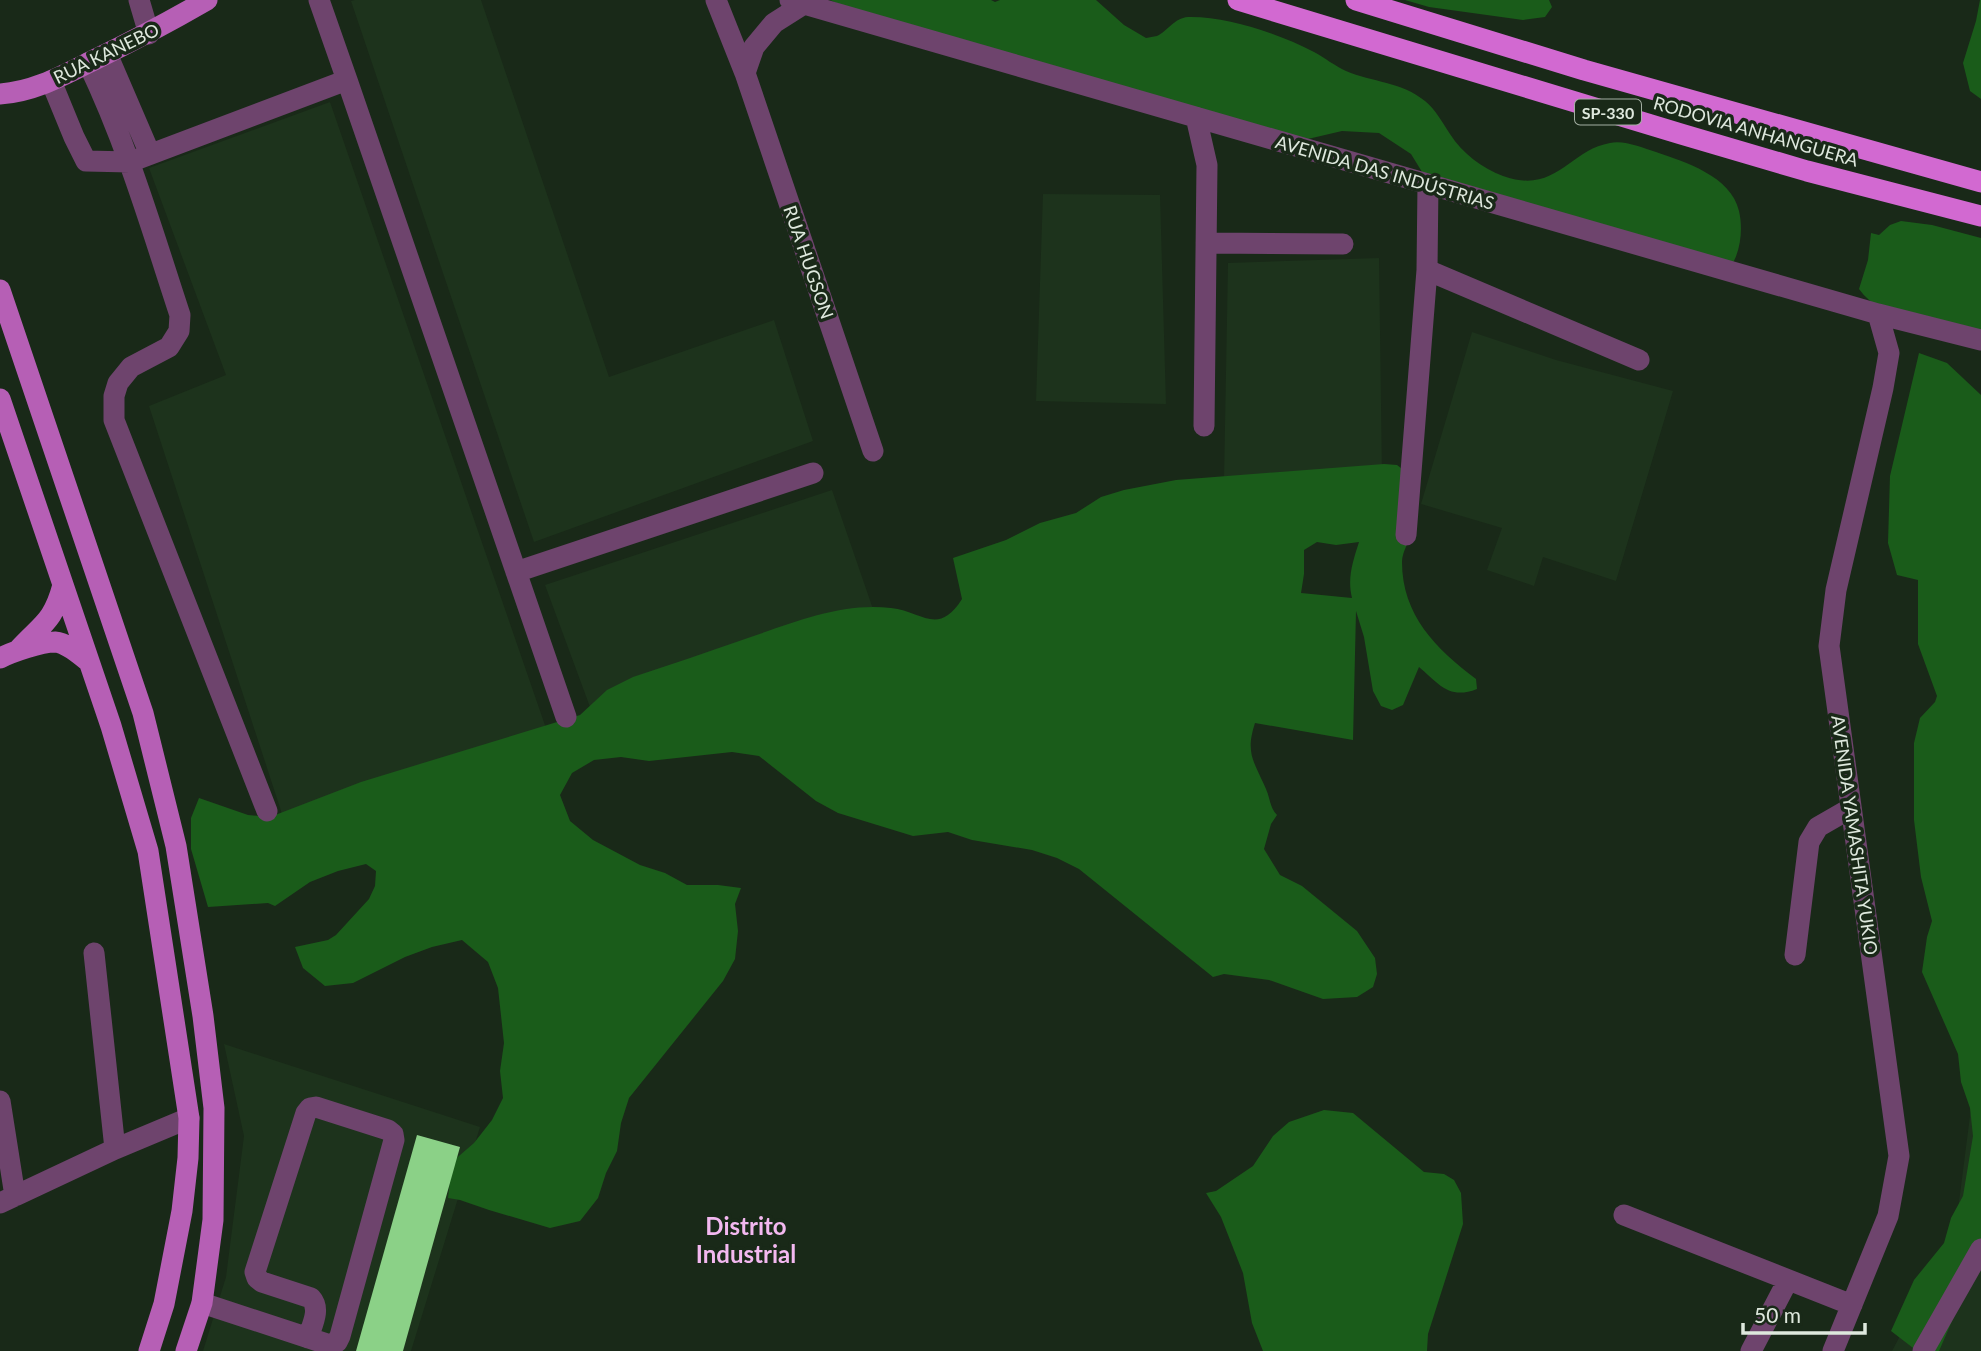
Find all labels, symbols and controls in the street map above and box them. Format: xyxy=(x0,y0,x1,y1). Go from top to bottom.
street label: RUA KANEBO xyxy=(50,18,162,88)
street label: RODOVIA ANHANGUERA xyxy=(1651,91,1862,171)
road number: SP-330 xyxy=(1575,100,1641,124)
street label: AVENIDA DAS INDÚSTRIAS xyxy=(1273,130,1497,214)
street label: RUA HUGSON xyxy=(779,202,839,322)
street label: AVENIDA YAMASHITA YUKIO xyxy=(1827,714,1883,956)
district label: Distrito Industrial xyxy=(696,1211,796,1268)
scale bar xyxy=(1743,1292,1866,1336)
text: 50 m xyxy=(1754,1302,1801,1327)

